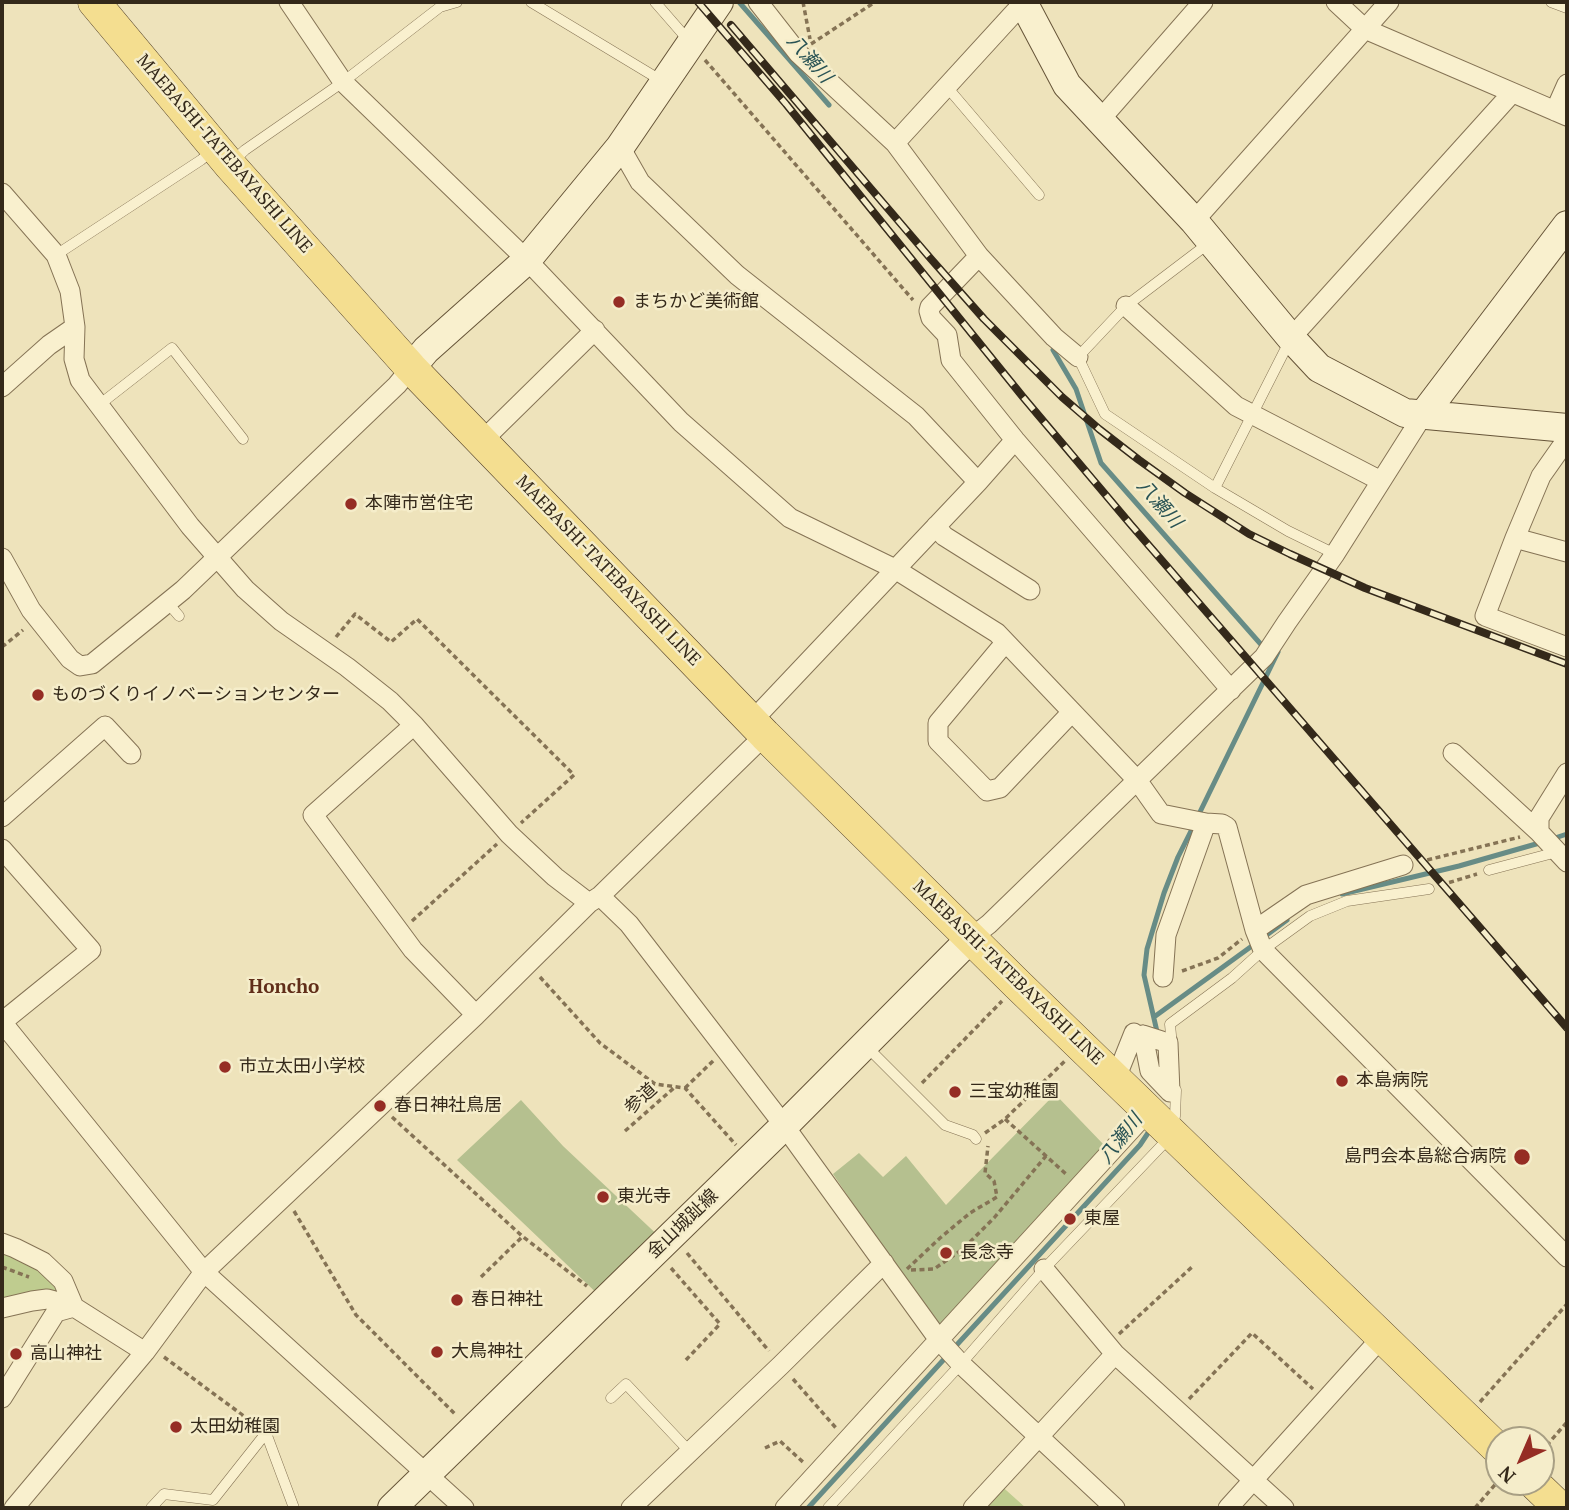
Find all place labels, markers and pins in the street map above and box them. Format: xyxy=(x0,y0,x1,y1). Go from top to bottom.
place label: まちかど美術館 xyxy=(633,291,759,313)
marker: まちかど美術館 xyxy=(611,294,627,310)
place label: 本陣市営住宅 xyxy=(365,493,473,515)
marker: 本陣市営住宅 xyxy=(343,496,359,512)
place label: ものづくりイノベーションセンター xyxy=(52,684,340,706)
marker: ものづくりイノベーションセンター xyxy=(30,687,46,703)
place label: 市立太田小学校 xyxy=(239,1056,365,1078)
marker: 市立太田小学校 xyxy=(217,1059,233,1075)
place label: 本島病院 xyxy=(1356,1070,1428,1092)
marker: 本島病院 xyxy=(1334,1073,1350,1089)
place label: 三宝幼稚園 xyxy=(969,1081,1059,1103)
marker: 三宝幼稚園 xyxy=(947,1084,963,1100)
place label: 春日神社鳥居 xyxy=(394,1095,502,1117)
marker: 春日神社鳥居 xyxy=(372,1098,388,1114)
place label: 島門会本島総合病院 xyxy=(1344,1146,1506,1168)
marker: 島門会本島総合病院 xyxy=(1512,1147,1532,1167)
place label: 東光寺 xyxy=(617,1186,671,1208)
marker: 東光寺 xyxy=(595,1189,611,1205)
place label: 東屋 xyxy=(1084,1208,1120,1230)
marker: 東屋 xyxy=(1062,1211,1078,1227)
place label: 長念寺 xyxy=(960,1242,1014,1264)
marker: 長念寺 xyxy=(938,1245,954,1261)
place label: 春日神社 xyxy=(471,1289,543,1311)
marker: 春日神社 xyxy=(449,1292,465,1308)
place label: 大鳥神社 xyxy=(451,1341,523,1363)
place label: 高山神社 xyxy=(30,1343,102,1365)
marker: 大鳥神社 xyxy=(429,1344,445,1360)
marker: 高山神社 xyxy=(8,1346,24,1362)
place label: 太田幼稚園 xyxy=(190,1416,280,1438)
marker: 太田幼稚園 xyxy=(168,1419,184,1435)

